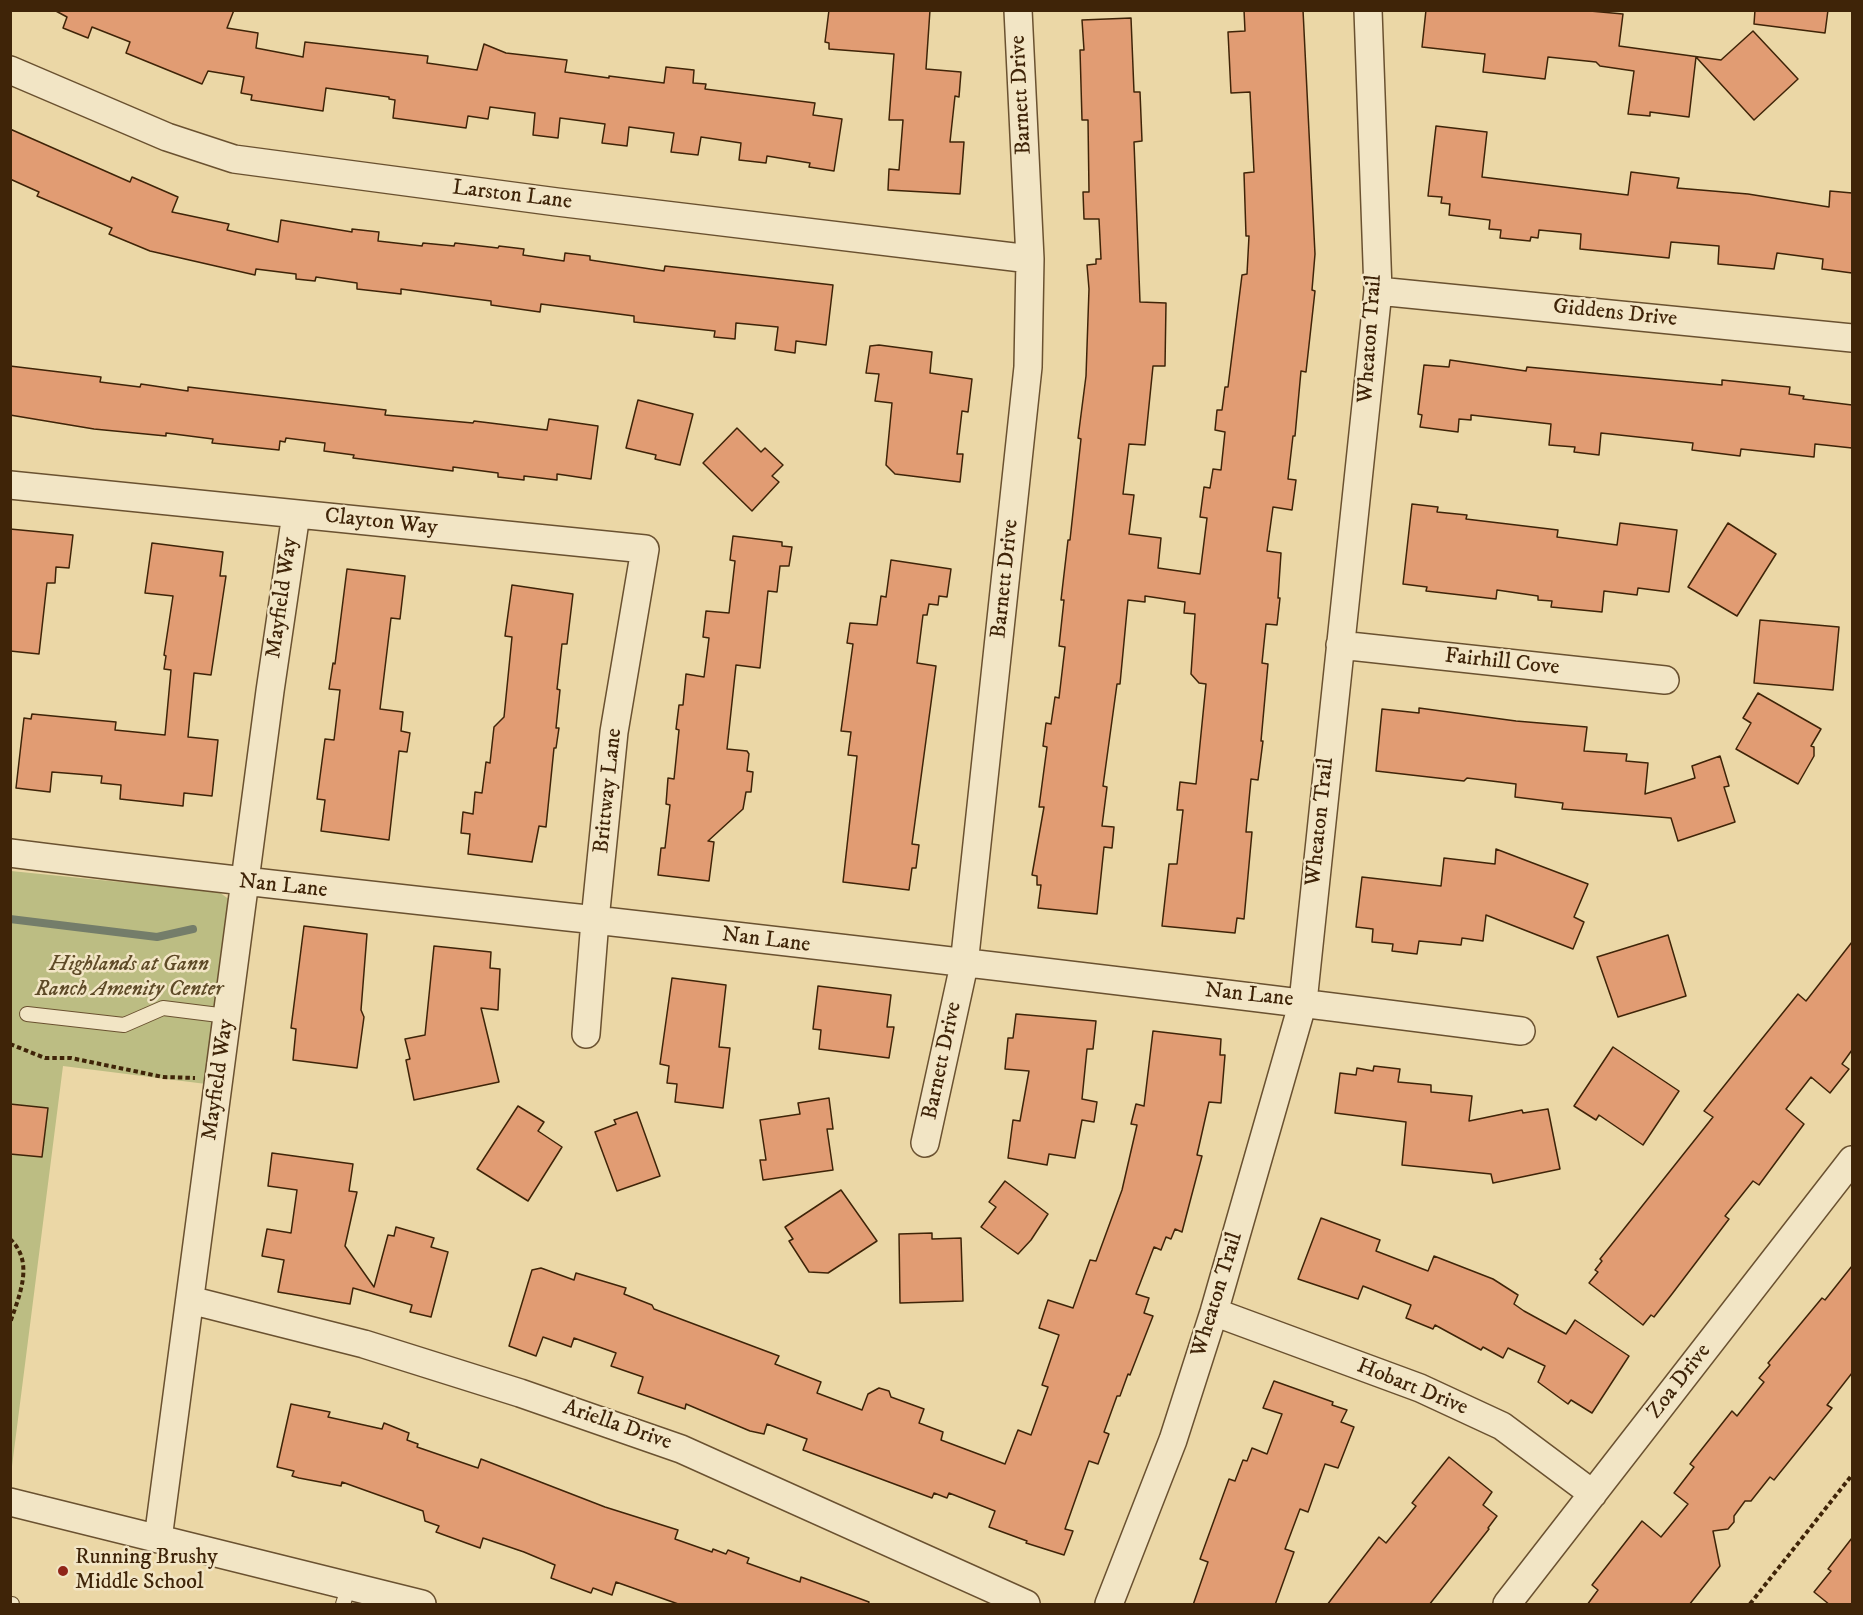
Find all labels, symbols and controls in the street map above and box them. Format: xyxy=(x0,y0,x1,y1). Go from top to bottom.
street label: Barnett Drive xyxy=(1006,35,1038,155)
street label: Larston Lane xyxy=(451,176,573,216)
street label: Wheaton Trail xyxy=(1353,274,1389,404)
street label: Giddens Drive xyxy=(1552,294,1678,334)
street label: Clayton Way xyxy=(323,504,439,542)
street label: Barnett Drive xyxy=(987,518,1025,640)
street label: Mayfield Way xyxy=(261,536,305,660)
street label: Fairhill Cove xyxy=(1443,644,1561,682)
street label: Brittway Lane xyxy=(589,727,629,855)
street label: Wheaton Trail xyxy=(1301,757,1341,887)
street label: Nan Lane xyxy=(237,869,329,905)
street label: Nan Lane xyxy=(720,922,812,960)
park label: Highlands at Gann Ranch Amenity Center xyxy=(35,952,223,1004)
street label: Nan Lane xyxy=(1203,978,1295,1014)
street label: Barnett Drive xyxy=(918,1000,968,1122)
street label: Mayfield Way xyxy=(197,1018,241,1142)
street label: Wheaton Trail xyxy=(1187,1230,1249,1360)
street label: Zoa Drive xyxy=(1643,1339,1717,1425)
street label: Hobart Drive xyxy=(1353,1354,1471,1422)
street label: Ariella Drive xyxy=(559,1395,675,1457)
place label: Running Brushy Middle School xyxy=(75,1545,218,1597)
marker: Running Brushy Middle School xyxy=(56,1564,70,1578)

